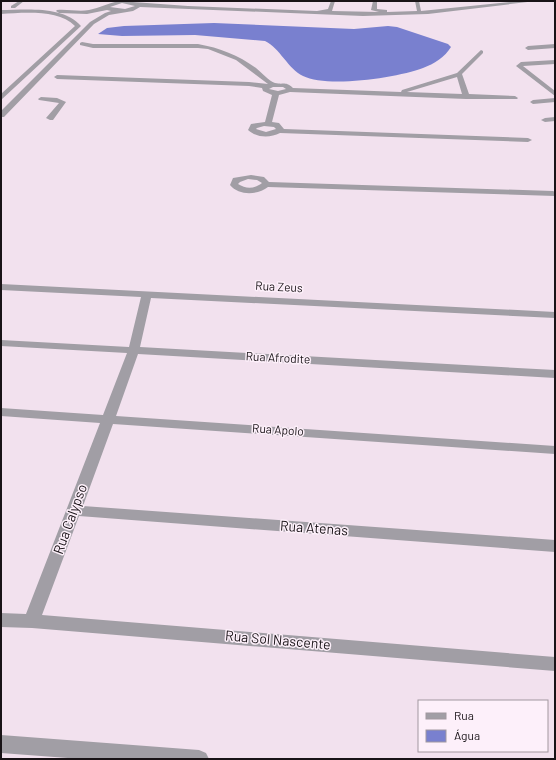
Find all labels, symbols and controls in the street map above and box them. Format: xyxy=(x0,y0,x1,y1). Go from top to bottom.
street label: Rua Zeus xyxy=(255,278,303,294)
street label: Rua Afrodite xyxy=(245,348,311,366)
street label: Rua Apolo xyxy=(252,420,304,438)
street label: Rua Calypso xyxy=(49,481,90,556)
street label: Rua Atenas xyxy=(279,517,349,538)
street label: Rua Sol Nascente xyxy=(225,626,331,653)
legend xyxy=(418,700,548,752)
text: Rua xyxy=(454,708,474,722)
text: Água xyxy=(454,728,480,742)

